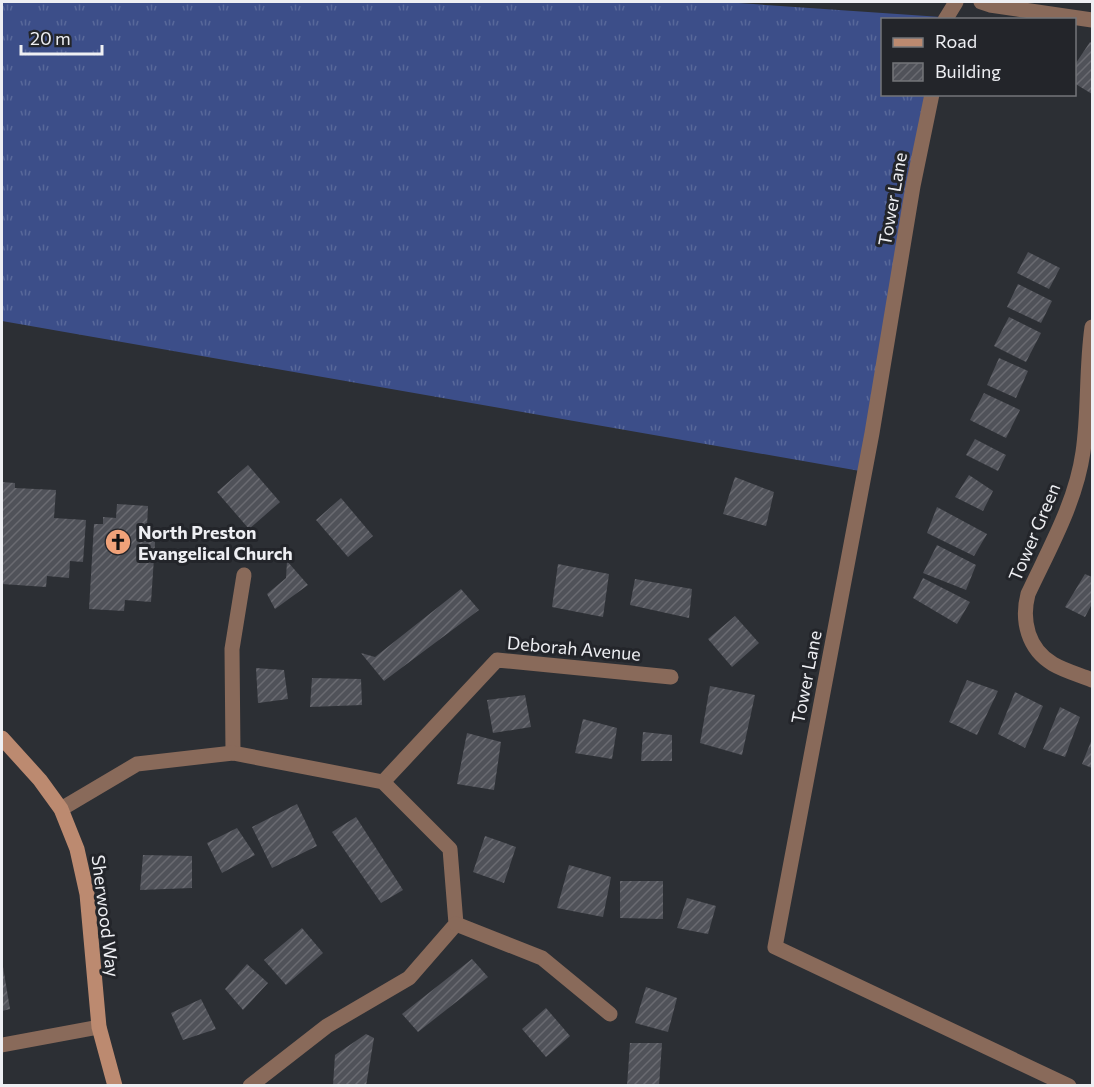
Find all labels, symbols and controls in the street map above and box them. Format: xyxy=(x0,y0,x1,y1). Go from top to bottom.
scale bar xyxy=(21,18,102,56)
legend xyxy=(881,18,1076,96)
text: 20 m xyxy=(30,27,71,49)
text: Road xyxy=(935,30,977,52)
text: Building xyxy=(935,60,1001,82)
street label: Tower Lane xyxy=(873,151,911,247)
street label: Tower Green xyxy=(1004,480,1064,584)
place label: North Preston Evangelical Church xyxy=(138,521,293,564)
church icon: North Preston Evangelical Church xyxy=(103,527,133,557)
street label: Tower Lane xyxy=(786,629,826,725)
street label: Deborah Avenue xyxy=(506,631,642,665)
street label: Sherwood Way xyxy=(88,854,124,978)

